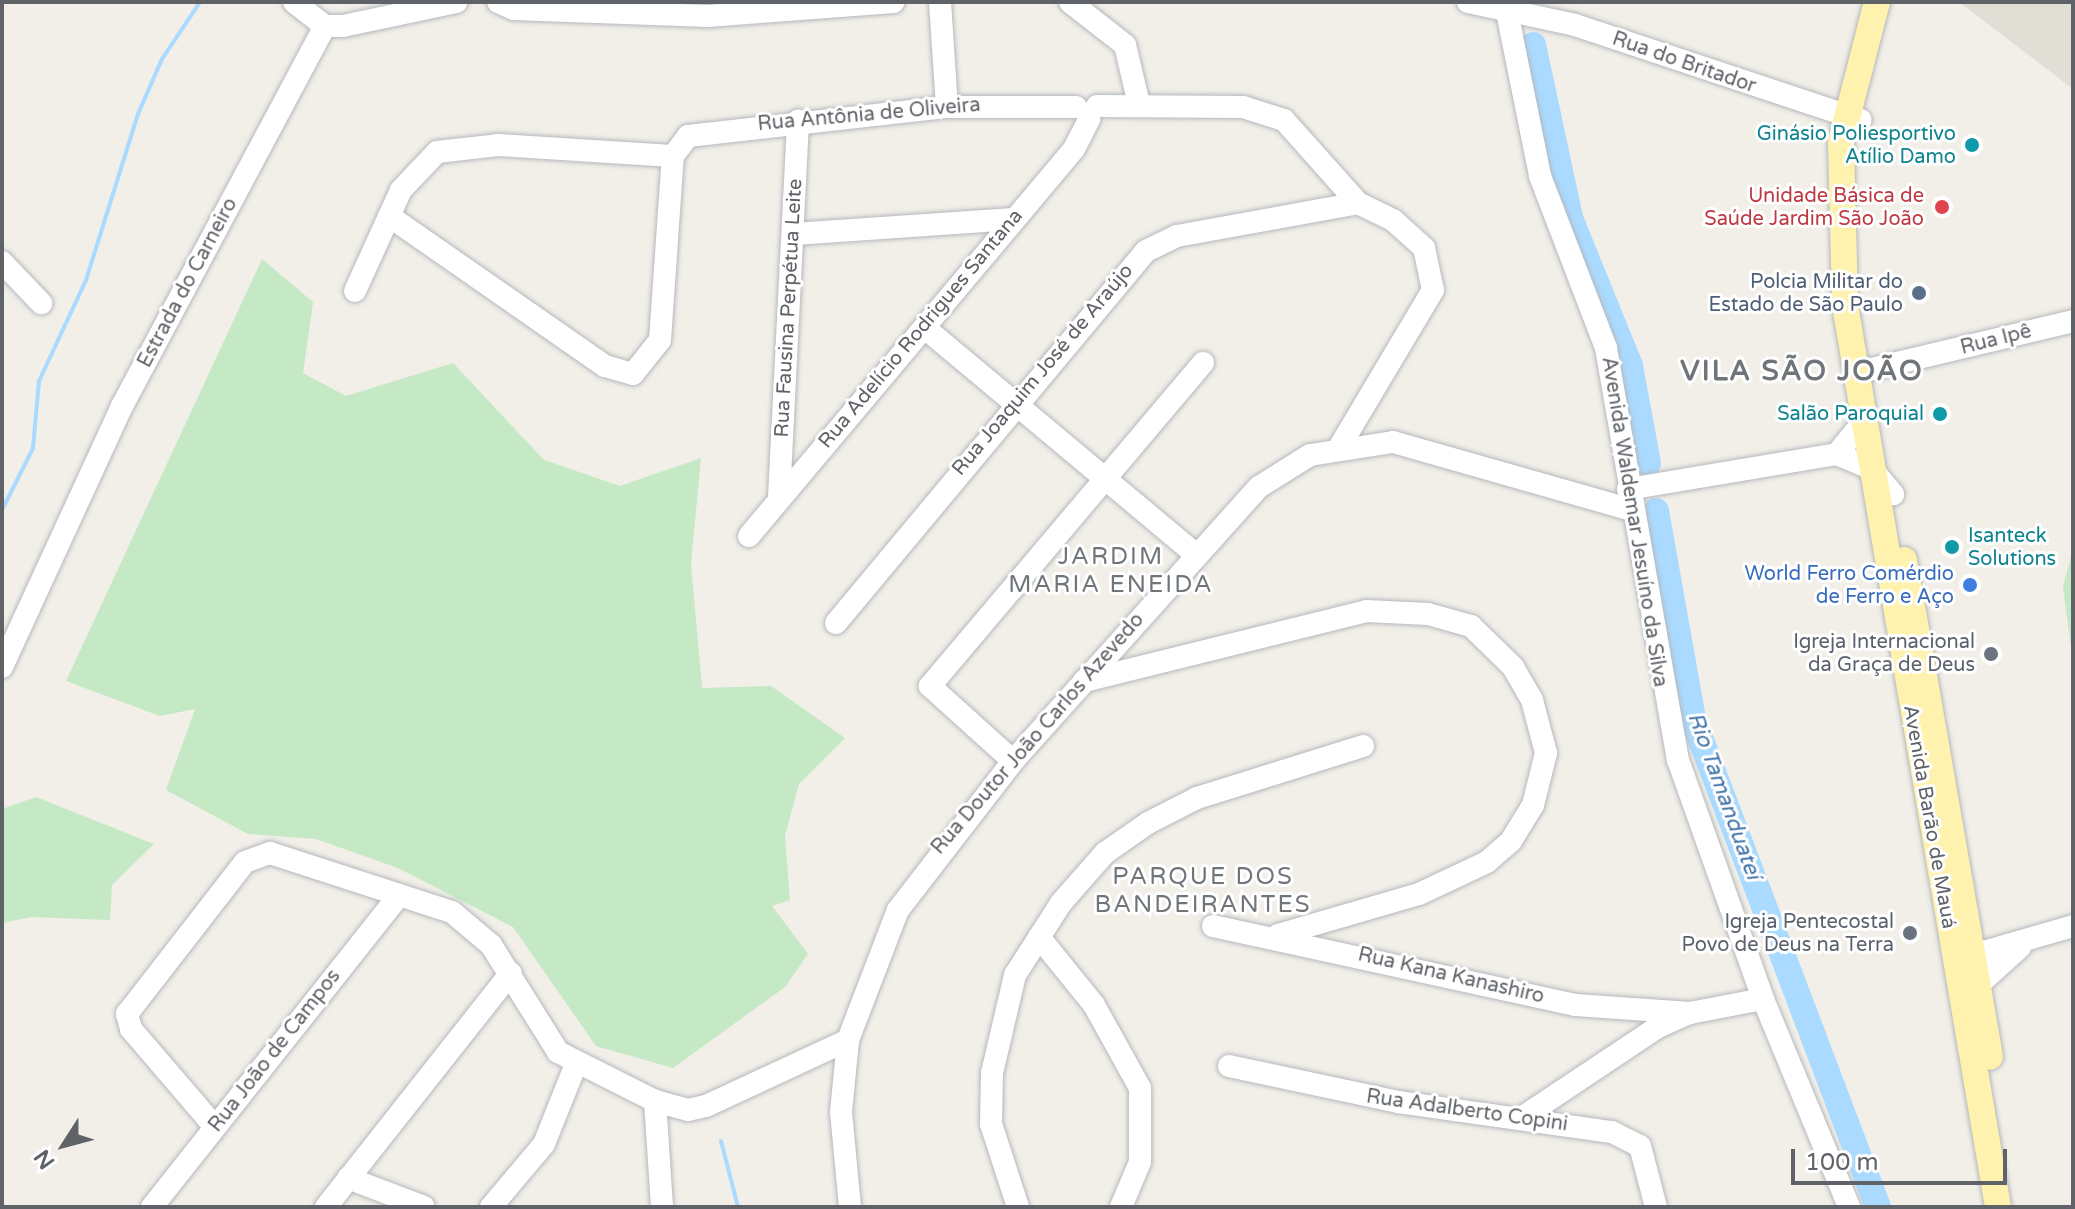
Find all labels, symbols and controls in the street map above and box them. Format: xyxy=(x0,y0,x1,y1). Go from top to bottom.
street label: Rua do Britador xyxy=(1609,27,1759,99)
street label: Rua Antônia de Oliveira xyxy=(757,93,981,137)
place label: Ginásio Poliesportivo Atílio Damo xyxy=(1757,122,1956,169)
marker: Ginásio Poliesportivo Atílio Damo xyxy=(1963,136,1981,154)
street label: Rua Fausina Perpétua Leite xyxy=(770,178,808,438)
place label: Unidade Básica de Saúde Jardim São João xyxy=(1704,184,1924,231)
street label: Estrada do Carneiro xyxy=(133,194,243,372)
marker: Unidade Básica de Saúde Jardim São João xyxy=(1931,196,1953,218)
street label: Rua Adelício Rodrigues Santana xyxy=(814,205,1028,453)
street label: Rua Joaquim José de Araújo xyxy=(947,259,1139,481)
place label: Polcia Militar do Estado de São Paulo xyxy=(1709,270,1903,317)
marker: Polcia Militar do Estado de São Paulo xyxy=(1910,284,1928,302)
street label: Rua Ipê xyxy=(1958,320,2034,360)
district label: VILA SÃO JOÃO xyxy=(1680,354,1924,388)
street label: Avenida Waldemar Jesuíno da Silva xyxy=(1596,355,1672,689)
place label: Salão Paroquial xyxy=(1777,402,1924,426)
marker: Salão Paroquial xyxy=(1931,405,1949,423)
place label: Isanteck Solutions xyxy=(1968,524,2056,571)
marker: Isanteck Solutions xyxy=(1943,538,1961,556)
district label: JARDIM MARIA ENEIDA xyxy=(1008,543,1214,599)
place label: World Ferro Comérdio de Ferro e Aço xyxy=(1744,562,1954,609)
marker: World Ferro Comérdio de Ferro e Aço xyxy=(1961,576,1979,594)
street label: Rua Doutor João Carlos Azevedo xyxy=(927,608,1149,860)
place label: Igreja Internacional da Graça de Deus xyxy=(1793,630,1975,677)
marker: Igreja Internacional da Graça de Deus xyxy=(1982,645,2000,663)
street label: Avenida Barão de Mauá xyxy=(1898,703,1960,931)
water label: Rio Tamanduateí xyxy=(1682,709,1766,883)
district label: PARQUE DOS BANDEIRANTES xyxy=(1095,863,1311,919)
place label: Igreja Pentecostal Povo de Deus na Terra xyxy=(1682,910,1894,957)
marker: Igreja Pentecostal Povo de Deus na Terra xyxy=(1901,924,1919,942)
street label: Rua Kana Kanashiro xyxy=(1356,943,1546,1009)
street label: Rua João de Campos xyxy=(204,965,346,1137)
street label: Rua Adalberto Copini xyxy=(1365,1085,1569,1137)
north arrow xyxy=(24,1105,104,1185)
scale bar xyxy=(1795,1133,2011,1183)
text: N xyxy=(29,1144,60,1174)
text: 100 m xyxy=(1805,1148,1879,1177)

